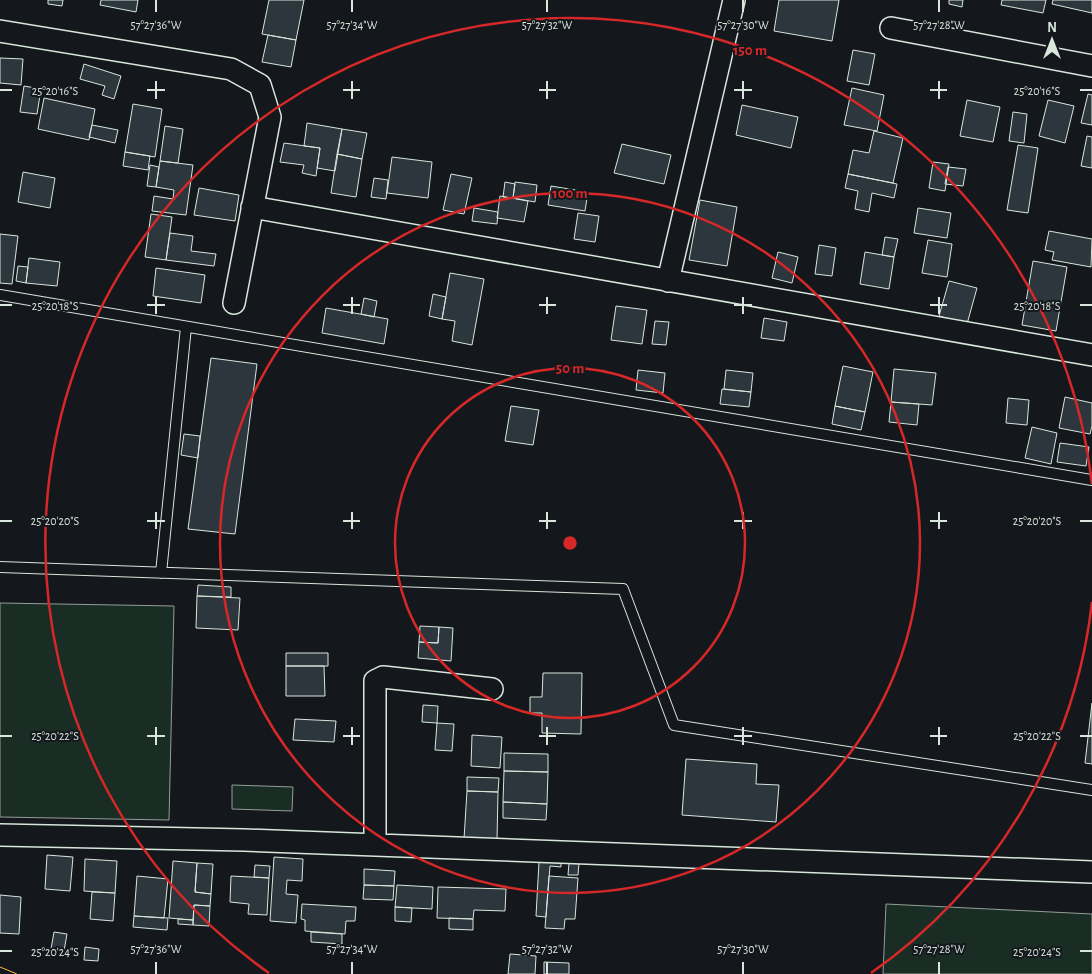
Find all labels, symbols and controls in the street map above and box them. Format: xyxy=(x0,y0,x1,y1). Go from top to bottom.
north arrow xyxy=(1027,15,1077,65)
text: 57°27'36"W xyxy=(131,19,182,31)
text: 57°27'34"W xyxy=(327,19,378,31)
text: 57°27'32"W xyxy=(522,19,573,31)
text: 57°27'30"W xyxy=(717,19,769,31)
text: 57°27'28"W xyxy=(913,19,965,31)
text: N xyxy=(1047,21,1057,35)
text: 150 m xyxy=(733,43,767,58)
text: 25°20'16"S xyxy=(32,85,79,97)
text: 25°20'16"S xyxy=(1014,85,1061,97)
text: 100 m xyxy=(552,186,588,201)
text: 25°20'18"S xyxy=(32,300,79,312)
text: 25°20'18"S xyxy=(1014,300,1061,312)
text: 50 m xyxy=(556,361,584,376)
text: 25°20'20"S xyxy=(31,515,80,527)
text: 25°20'20"S xyxy=(1013,515,1062,527)
centre of rings xyxy=(561,534,579,552)
text: 25°20'22"S xyxy=(31,730,79,742)
text: 25°20'22"S xyxy=(1013,730,1061,742)
text: 57°27'36"W xyxy=(131,943,182,955)
text: 57°27'34"W xyxy=(327,943,378,955)
text: 57°27'32"W xyxy=(522,943,573,955)
text: 57°27'30"W xyxy=(717,943,769,955)
text: 57°27'28"W xyxy=(913,943,965,955)
text: 25°20'24"S xyxy=(31,946,79,958)
text: 25°20'24"S xyxy=(1013,946,1061,958)

